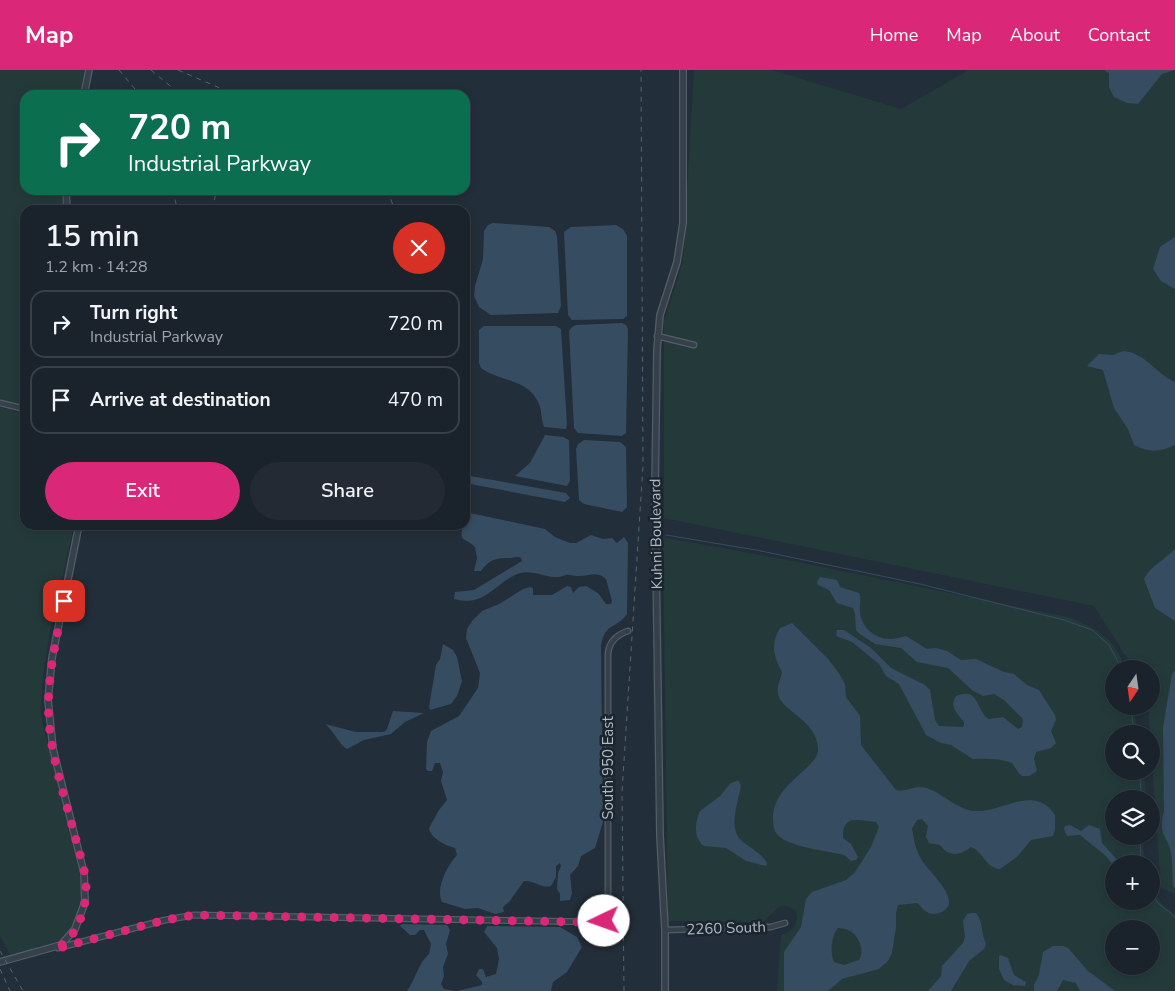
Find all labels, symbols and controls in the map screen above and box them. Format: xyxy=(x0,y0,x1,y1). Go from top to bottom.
text: Map xyxy=(25,19,73,51)
text: Home xyxy=(870,23,918,47)
text: Map xyxy=(946,23,982,47)
text: About xyxy=(1010,23,1060,47)
text: Contact xyxy=(1088,23,1150,47)
text: 720 m xyxy=(128,104,231,151)
icon: right xyxy=(45,110,110,175)
text: Industrial Parkway xyxy=(128,149,311,179)
text: 15 min xyxy=(45,216,139,257)
button: close xyxy=(393,222,445,274)
text: 1.2 km · 14:28 xyxy=(45,256,148,278)
text: Turn right xyxy=(90,300,177,326)
icon: right xyxy=(47,310,75,338)
text: 720 m xyxy=(388,311,443,337)
text: Industrial Parkway xyxy=(90,326,223,348)
icon: arrive xyxy=(47,386,75,414)
text: Arrive at destination xyxy=(90,387,271,413)
text: 470 m xyxy=(388,387,443,413)
button: Exit xyxy=(45,462,240,520)
button: Share xyxy=(250,462,445,520)
street label: Kuhni Boulevard xyxy=(645,478,667,590)
pin xyxy=(43,580,85,622)
icon: arrive xyxy=(50,587,78,615)
north arrow xyxy=(1105,660,1160,715)
map controls xyxy=(1105,660,1160,975)
street label: South 950 East xyxy=(598,716,618,820)
button: search xyxy=(1105,725,1160,780)
button: layers xyxy=(1105,790,1160,845)
button: + xyxy=(1105,855,1160,910)
position arrow xyxy=(577,894,629,946)
street label: 2260 South xyxy=(686,917,766,939)
button: − xyxy=(1105,920,1160,975)

